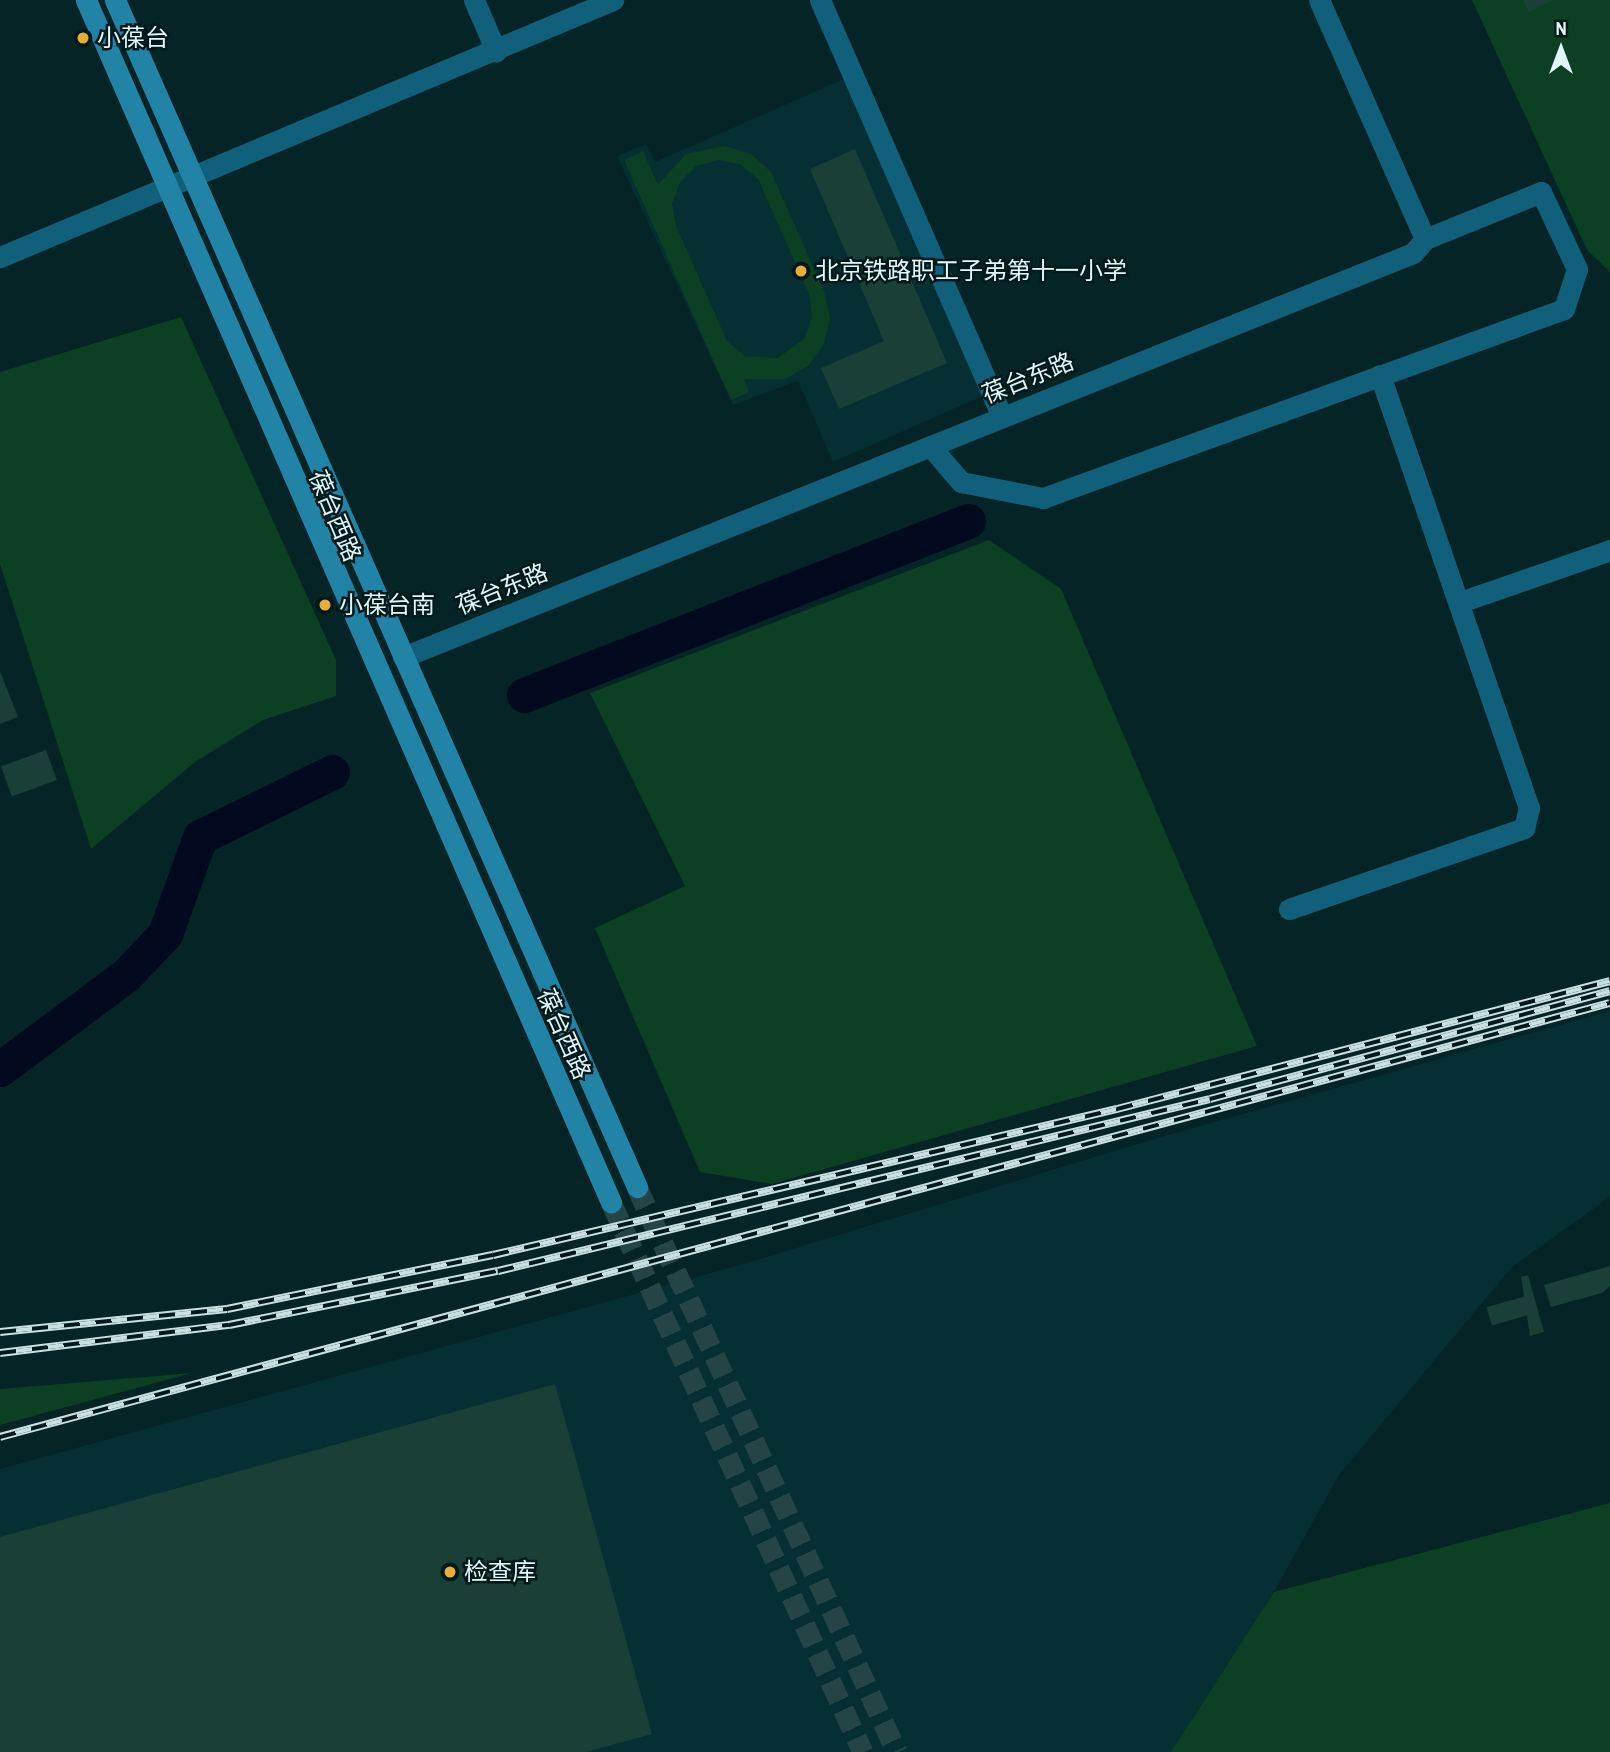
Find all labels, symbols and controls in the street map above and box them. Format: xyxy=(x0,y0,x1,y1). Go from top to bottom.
north arrow xyxy=(1526,14,1596,84)
text: N xyxy=(1555,15,1567,41)
place label: 小葆台 xyxy=(97,24,169,52)
marker: 小葆台 xyxy=(75,30,91,46)
place label: 北京铁路职工子弟第十一小学 xyxy=(815,257,1127,285)
marker: 北京铁路职工子弟第十一小学 xyxy=(793,263,809,279)
street label: 葆台东路 xyxy=(978,347,1078,409)
street label: 葆台西路 xyxy=(303,466,367,566)
street label: 葆台东路 xyxy=(452,558,552,620)
place label: 小葆台南 xyxy=(339,591,435,619)
marker: 小葆台南 xyxy=(317,597,333,613)
street label: 葆台西路 xyxy=(531,984,597,1084)
place label: 检查库 xyxy=(464,1558,536,1586)
marker: 检查库 xyxy=(442,1564,458,1580)

